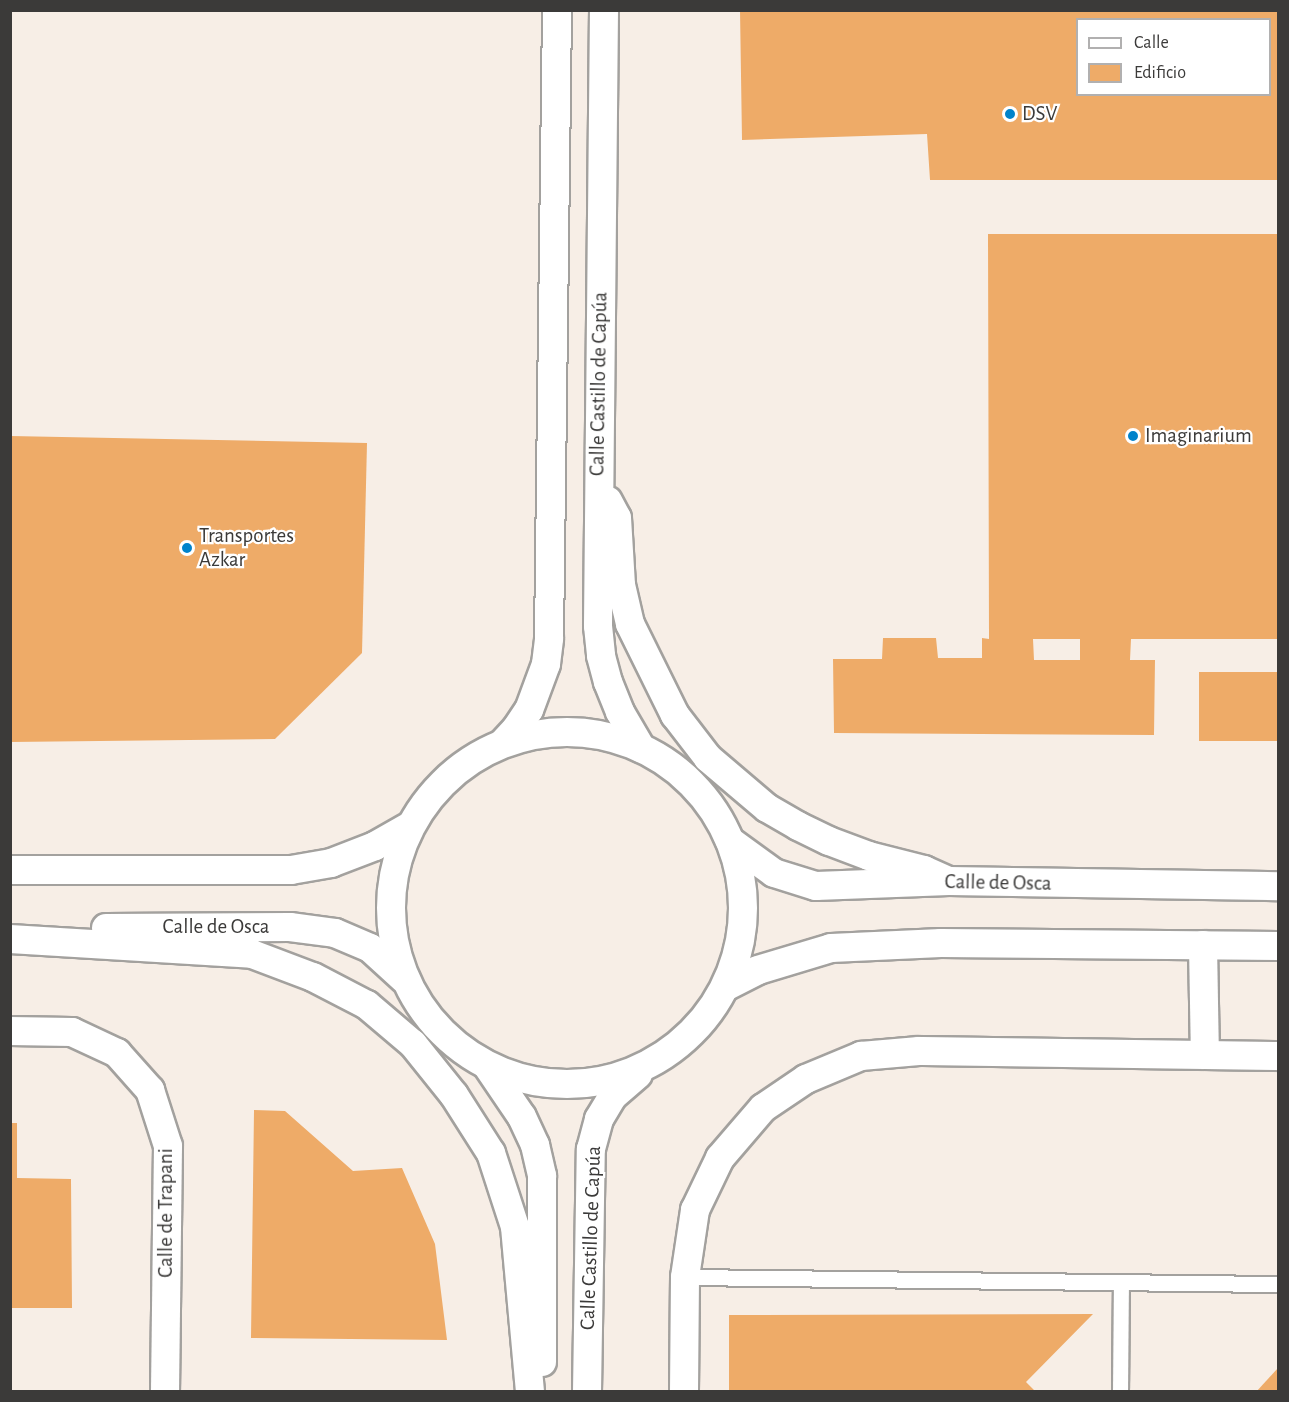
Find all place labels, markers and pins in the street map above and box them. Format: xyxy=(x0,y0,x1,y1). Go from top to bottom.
place label: DSV xyxy=(1022,101,1057,127)
marker: DSV xyxy=(1003,107,1017,121)
place label: Imaginarium xyxy=(1145,423,1252,449)
marker: Imaginarium xyxy=(1126,429,1140,443)
place label: Transportes Azkar xyxy=(199,523,294,573)
marker: Transportes Azkar xyxy=(180,541,194,555)

